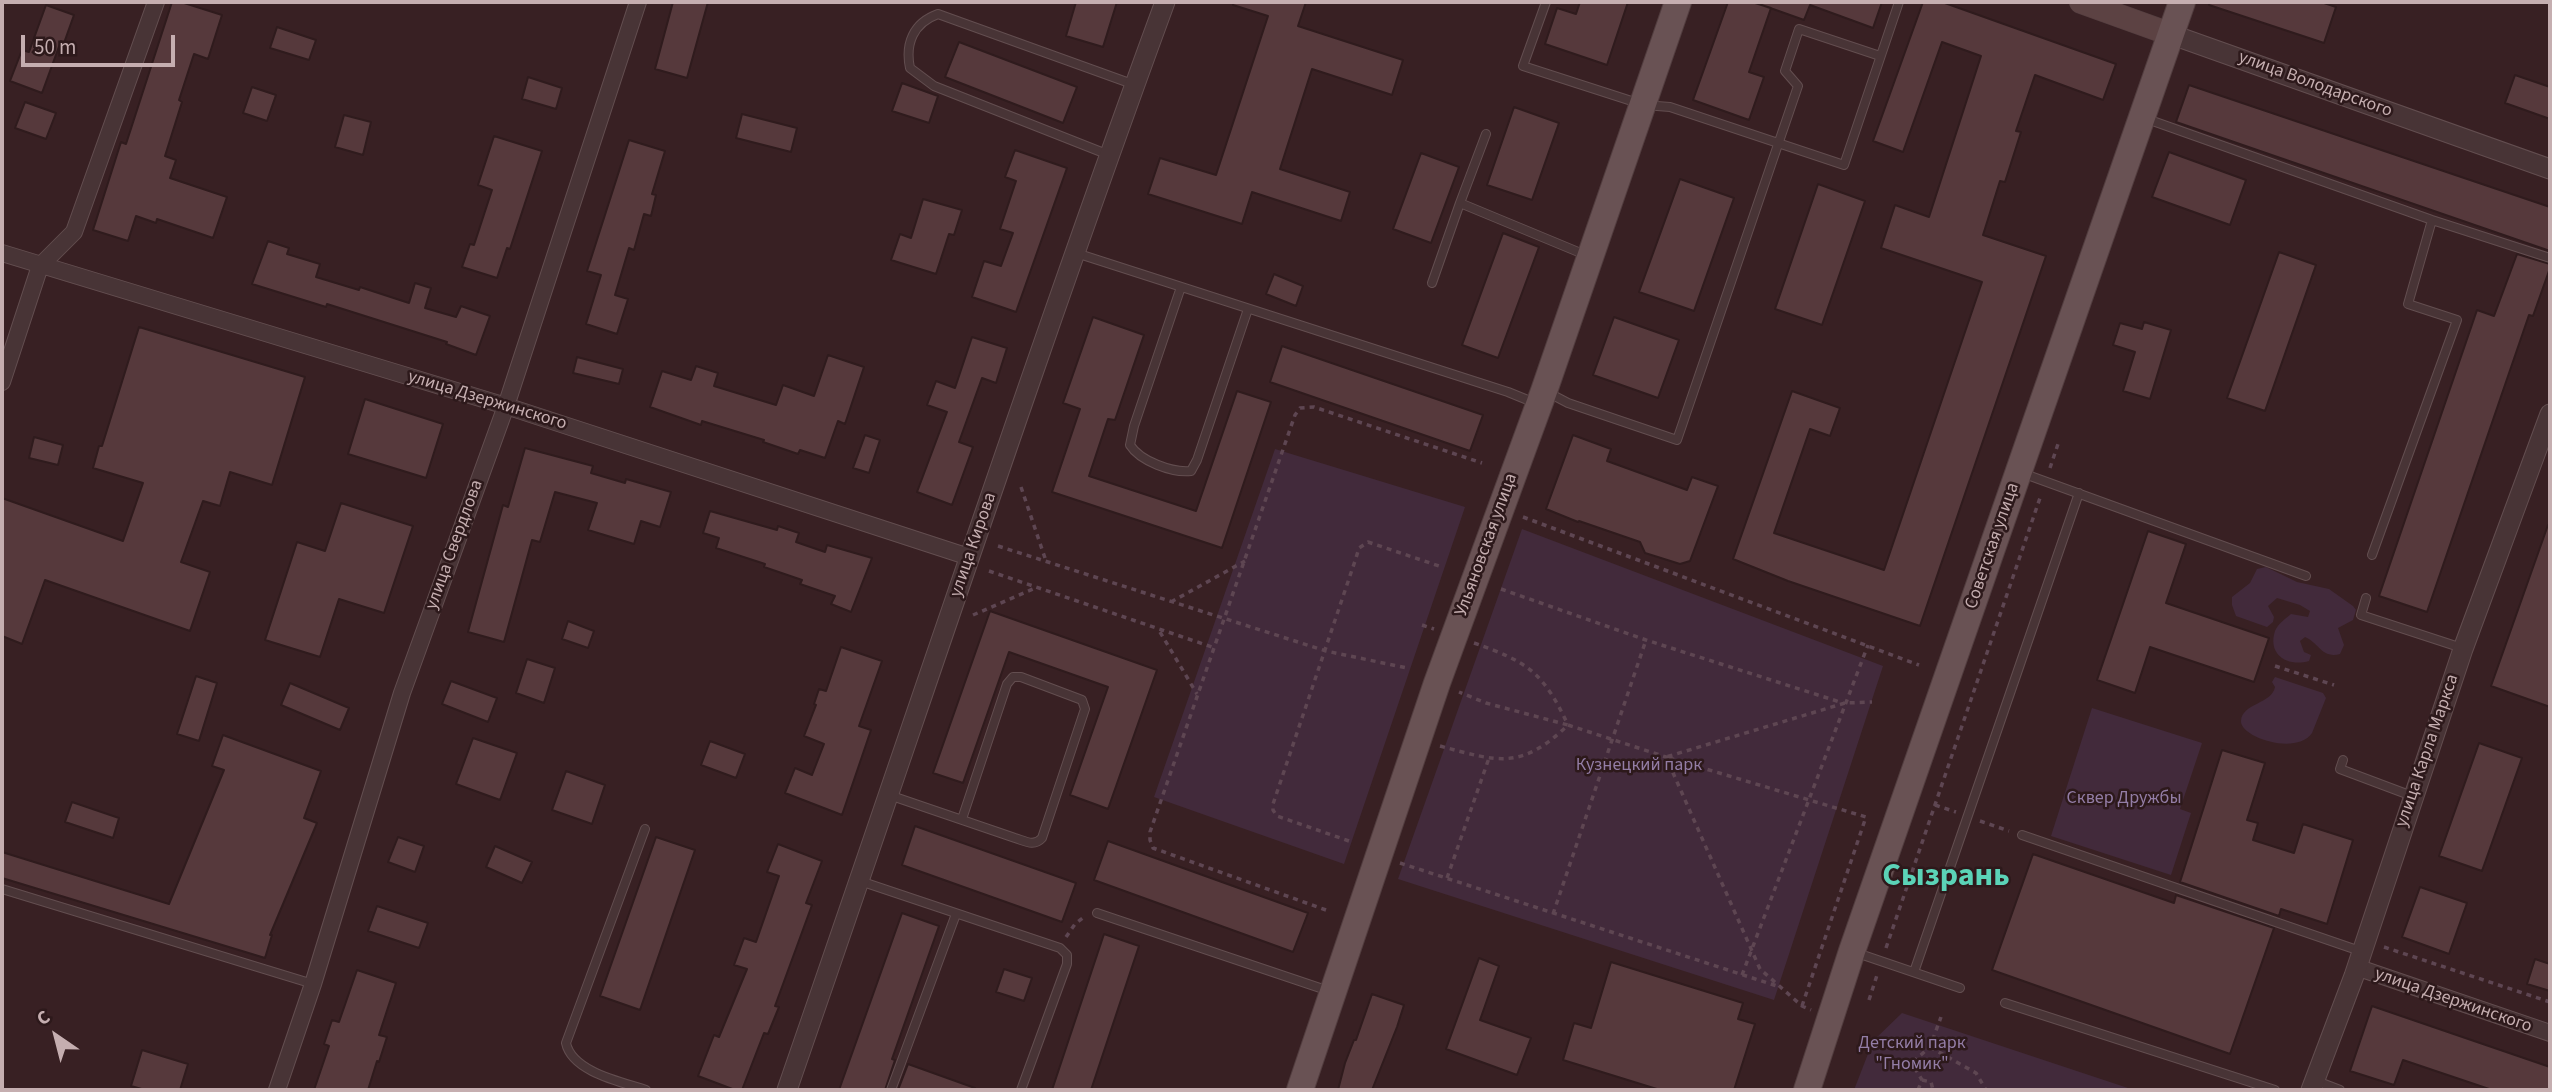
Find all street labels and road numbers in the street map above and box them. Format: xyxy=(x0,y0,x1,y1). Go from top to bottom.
street label: улица Володарского xyxy=(2235,47,2395,123)
street label: улица Дзержинского xyxy=(405,367,569,435)
street label: Ульяновская улица xyxy=(1451,471,1523,619)
street label: улица Свердлова xyxy=(421,477,489,613)
street label: Советская улица xyxy=(1961,480,2025,612)
street label: улица Кирова xyxy=(946,490,1002,600)
street label: улица Карла Маркса xyxy=(2392,672,2464,830)
street label: улица Дзержинского xyxy=(2371,964,2535,1038)

